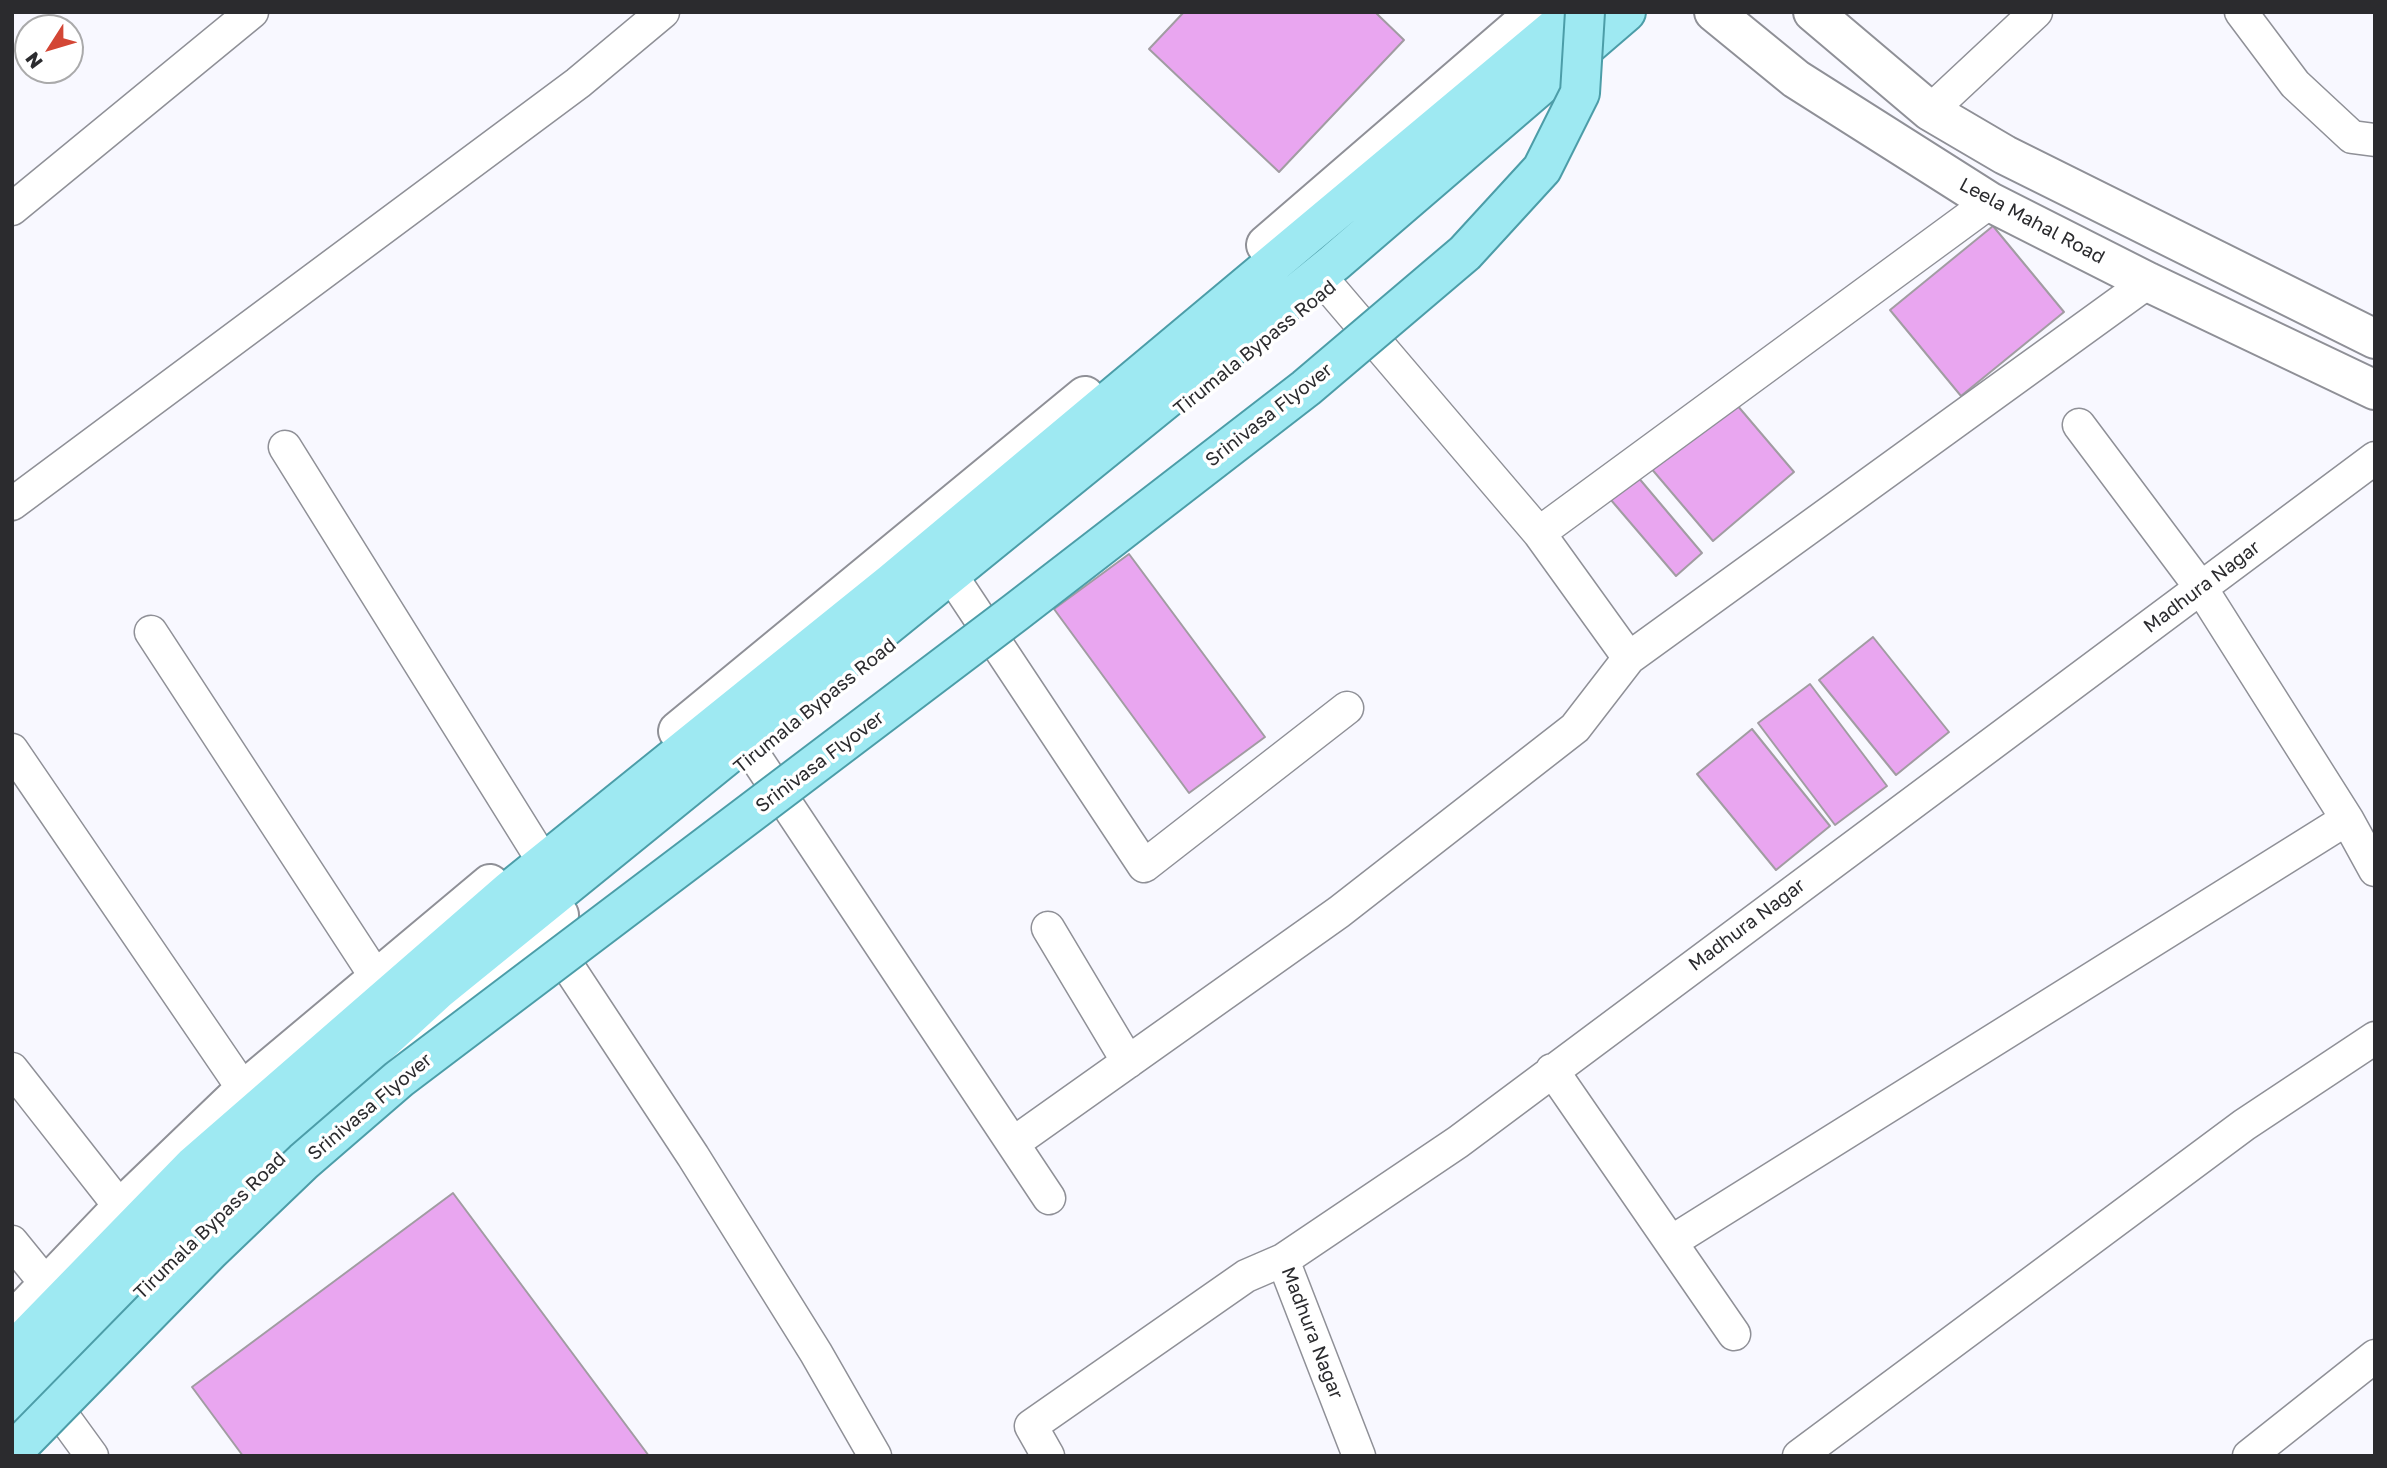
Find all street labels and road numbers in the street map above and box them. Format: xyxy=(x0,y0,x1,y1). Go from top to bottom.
street label: Leela Mahal Road xyxy=(1956,173,2108,269)
street label: Tirumala Bypass Road xyxy=(1169,276,1341,420)
street label: Srinivasa Flyover xyxy=(1201,358,1337,472)
street label: Madhura Nagar xyxy=(2139,536,2265,638)
street label: Tirumala Bypass Road xyxy=(729,634,901,778)
street label: Srinivasa Flyover xyxy=(751,706,889,818)
street label: Madhura Nagar xyxy=(1684,874,1810,976)
street label: Srinivasa Flyover xyxy=(303,1049,437,1165)
street label: Tirumala Bypass Road xyxy=(129,1148,291,1304)
street label: Madhura Nagar xyxy=(1276,1264,1348,1402)

